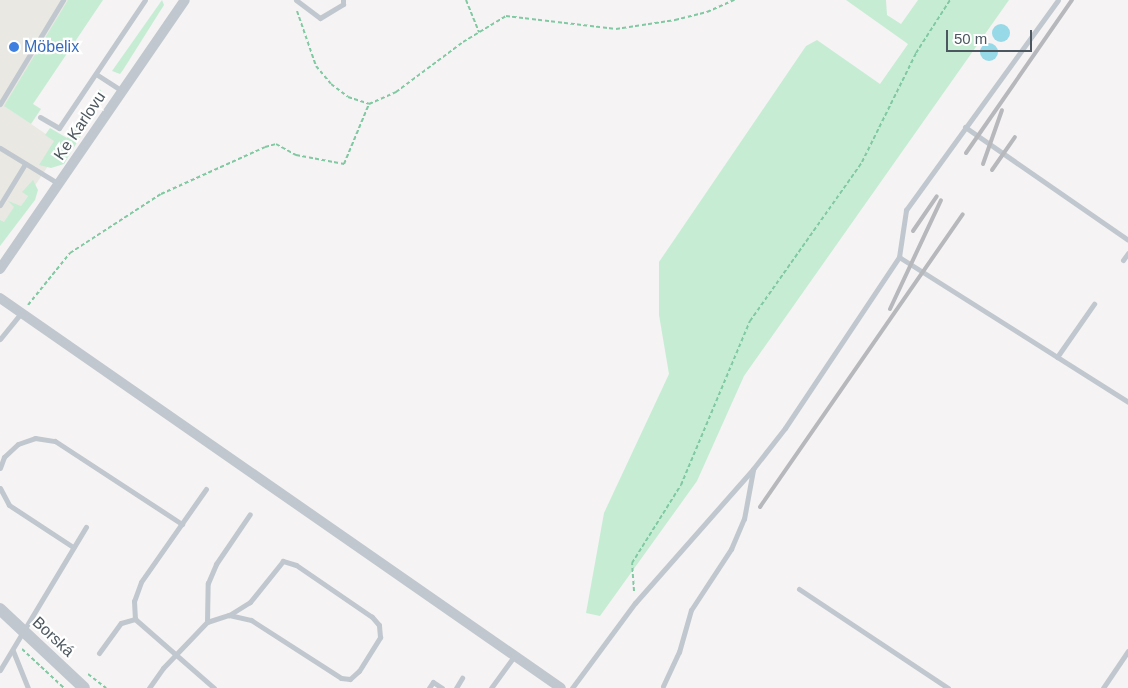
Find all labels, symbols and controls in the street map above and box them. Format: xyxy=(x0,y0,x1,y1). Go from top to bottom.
scale bar xyxy=(948,20,1034,52)
text: 50 m xyxy=(954,30,987,47)
place label: Möbelix xyxy=(24,37,79,57)
marker: Möbelix xyxy=(8,41,20,53)
street label: Ke Karlovu xyxy=(50,88,110,164)
street label: Borská xyxy=(28,613,78,661)

